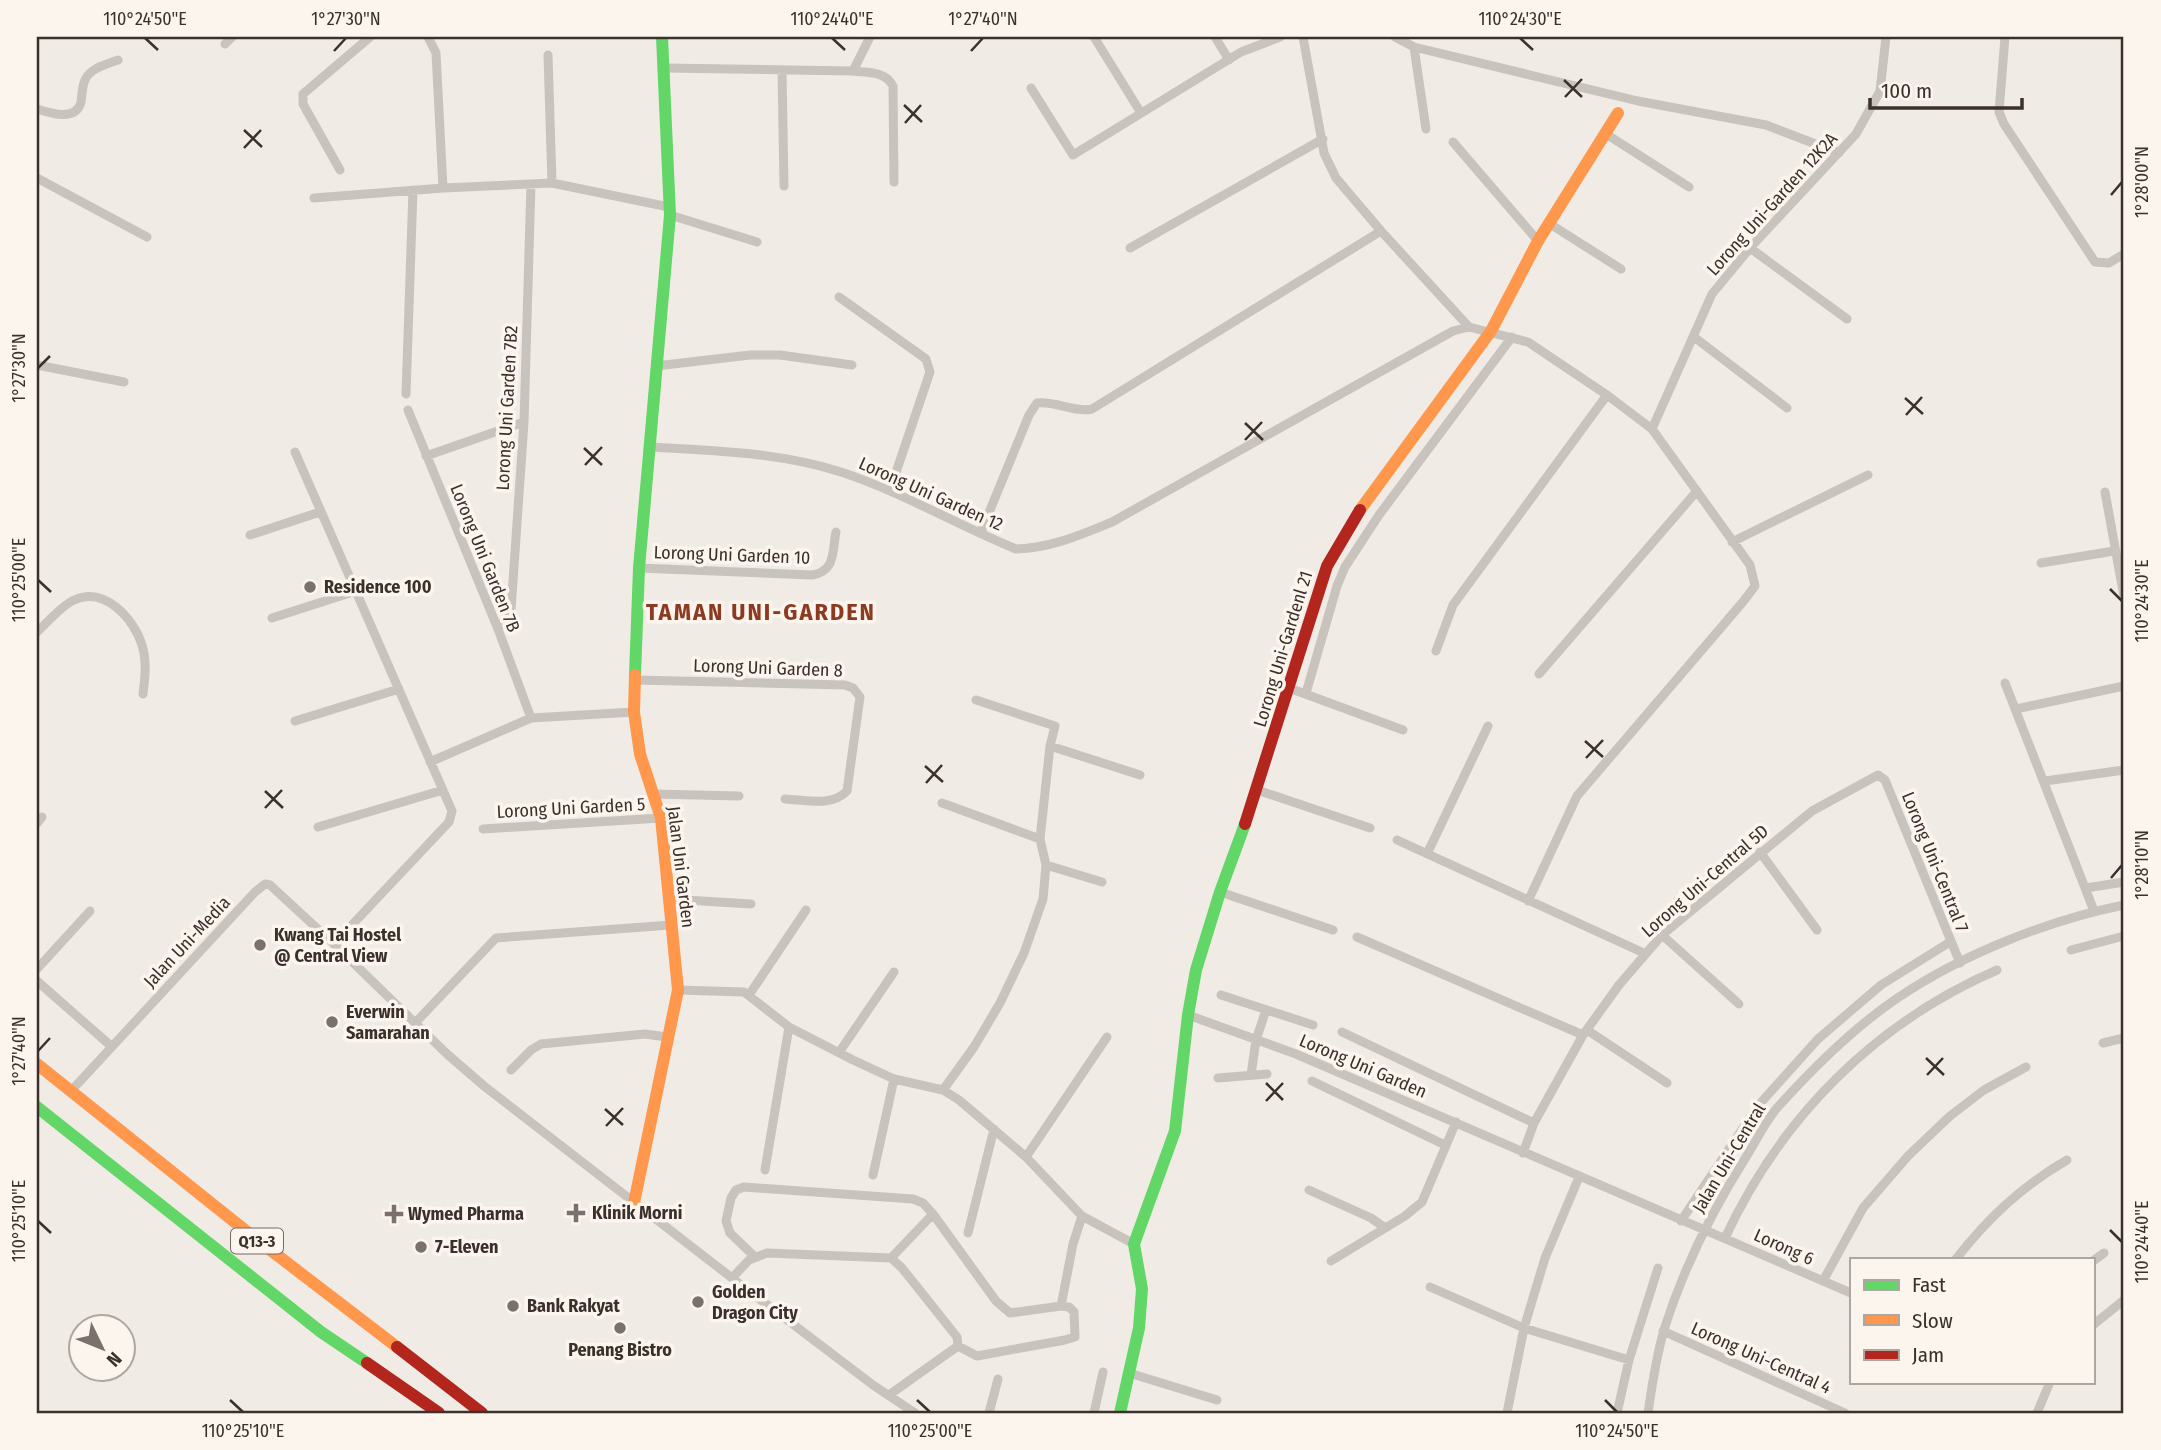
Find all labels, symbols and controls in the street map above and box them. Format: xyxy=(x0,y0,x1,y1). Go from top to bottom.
text: 110°24'50"E xyxy=(103,8,187,30)
text: 1°27'30"N xyxy=(311,8,381,30)
text: 110°24'40"E xyxy=(790,8,874,30)
text: 1°27'40"N xyxy=(948,8,1018,30)
text: 110°24'30"E xyxy=(1478,8,1562,30)
scale bar xyxy=(1870,66,2023,110)
text: 100 m xyxy=(1881,78,1932,104)
street label: Lorong Uni-Garden 12K2A xyxy=(1702,128,1842,280)
text: 1°28'00"N xyxy=(2131,146,2153,218)
street label: Lorong Uni Garden 7B2 xyxy=(492,325,522,491)
text: 1°27'30"N xyxy=(8,333,30,403)
street label: Lorong Uni Garden 12 xyxy=(856,452,1007,536)
street label: Lorong Uni Garden 7B xyxy=(445,481,525,635)
text: 110°25'00"E xyxy=(8,538,30,622)
street label: Lorong Uni Garden 10 xyxy=(653,541,811,569)
text: 110°24'30"E xyxy=(2131,559,2153,643)
street label: Lorong Uni-Gardenl 21 xyxy=(1249,568,1317,730)
place label: Residence 100 xyxy=(324,576,432,598)
marker: Residence 100 xyxy=(302,579,318,595)
district label: TAMAN UNI-GARDEN xyxy=(646,598,876,626)
street label: Lorong Uni Garden 8 xyxy=(693,654,843,682)
street label: Lorong Uni-Central 7 xyxy=(1897,789,1973,935)
street label: Lorong Uni Garden 5 xyxy=(496,793,646,823)
street label: Jalan Uni Garden xyxy=(663,805,699,929)
street label: Lorong Uni-Central 5D xyxy=(1637,820,1773,942)
text: 1°28'10"N xyxy=(2131,830,2153,900)
street label: Jalan Uni-Media xyxy=(139,892,235,992)
place label: Kwang Tai Hostel @ Central View xyxy=(274,924,401,967)
marker: Kwang Tai Hostel @ Central View xyxy=(252,937,268,953)
place label: Everwin Samarahan xyxy=(346,1001,430,1044)
marker: Everwin Samarahan xyxy=(324,1014,340,1030)
text: 1°27'40"N xyxy=(8,1016,30,1086)
street label: Lorong Uni Garden xyxy=(1296,1029,1430,1103)
street label: Jalan Uni-Central xyxy=(1688,1099,1771,1217)
text: 110°25'10"E xyxy=(8,1180,30,1262)
text: 110°24'40"E xyxy=(2131,1200,2153,1284)
place label: Klinik Morni xyxy=(592,1202,682,1224)
place label: Wymed Pharma xyxy=(408,1203,524,1225)
marker: Klinik Morni xyxy=(566,1203,586,1223)
marker: Wymed Pharma xyxy=(386,1206,402,1222)
street label: Lorong 6 xyxy=(1751,1224,1817,1270)
road number: Q13-3 xyxy=(231,1228,283,1254)
place label: 7-Eleven xyxy=(435,1236,498,1258)
marker: 7-Eleven xyxy=(413,1239,429,1255)
legend xyxy=(1850,1258,2094,1384)
text: Fast xyxy=(1912,1272,1946,1298)
place label: Golden Dragon City xyxy=(712,1281,798,1324)
marker: Golden Dragon City xyxy=(690,1294,706,1310)
place label: Bank Rakyat xyxy=(527,1295,621,1317)
marker: Bank Rakyat xyxy=(505,1298,521,1314)
text: Slow xyxy=(1912,1308,1953,1334)
north arrow xyxy=(66,1314,136,1384)
street label: Lorong Uni-Central 4 xyxy=(1688,1317,1835,1399)
marker: Penang Bistro xyxy=(612,1320,628,1336)
place label: Penang Bistro xyxy=(568,1339,672,1361)
text: Jam xyxy=(1912,1342,1944,1368)
text: N xyxy=(102,1347,126,1371)
text: 110°25'10"E xyxy=(202,1420,284,1442)
text: 110°25'00"E xyxy=(888,1420,972,1442)
text: 110°24'50"E xyxy=(1575,1420,1659,1442)

